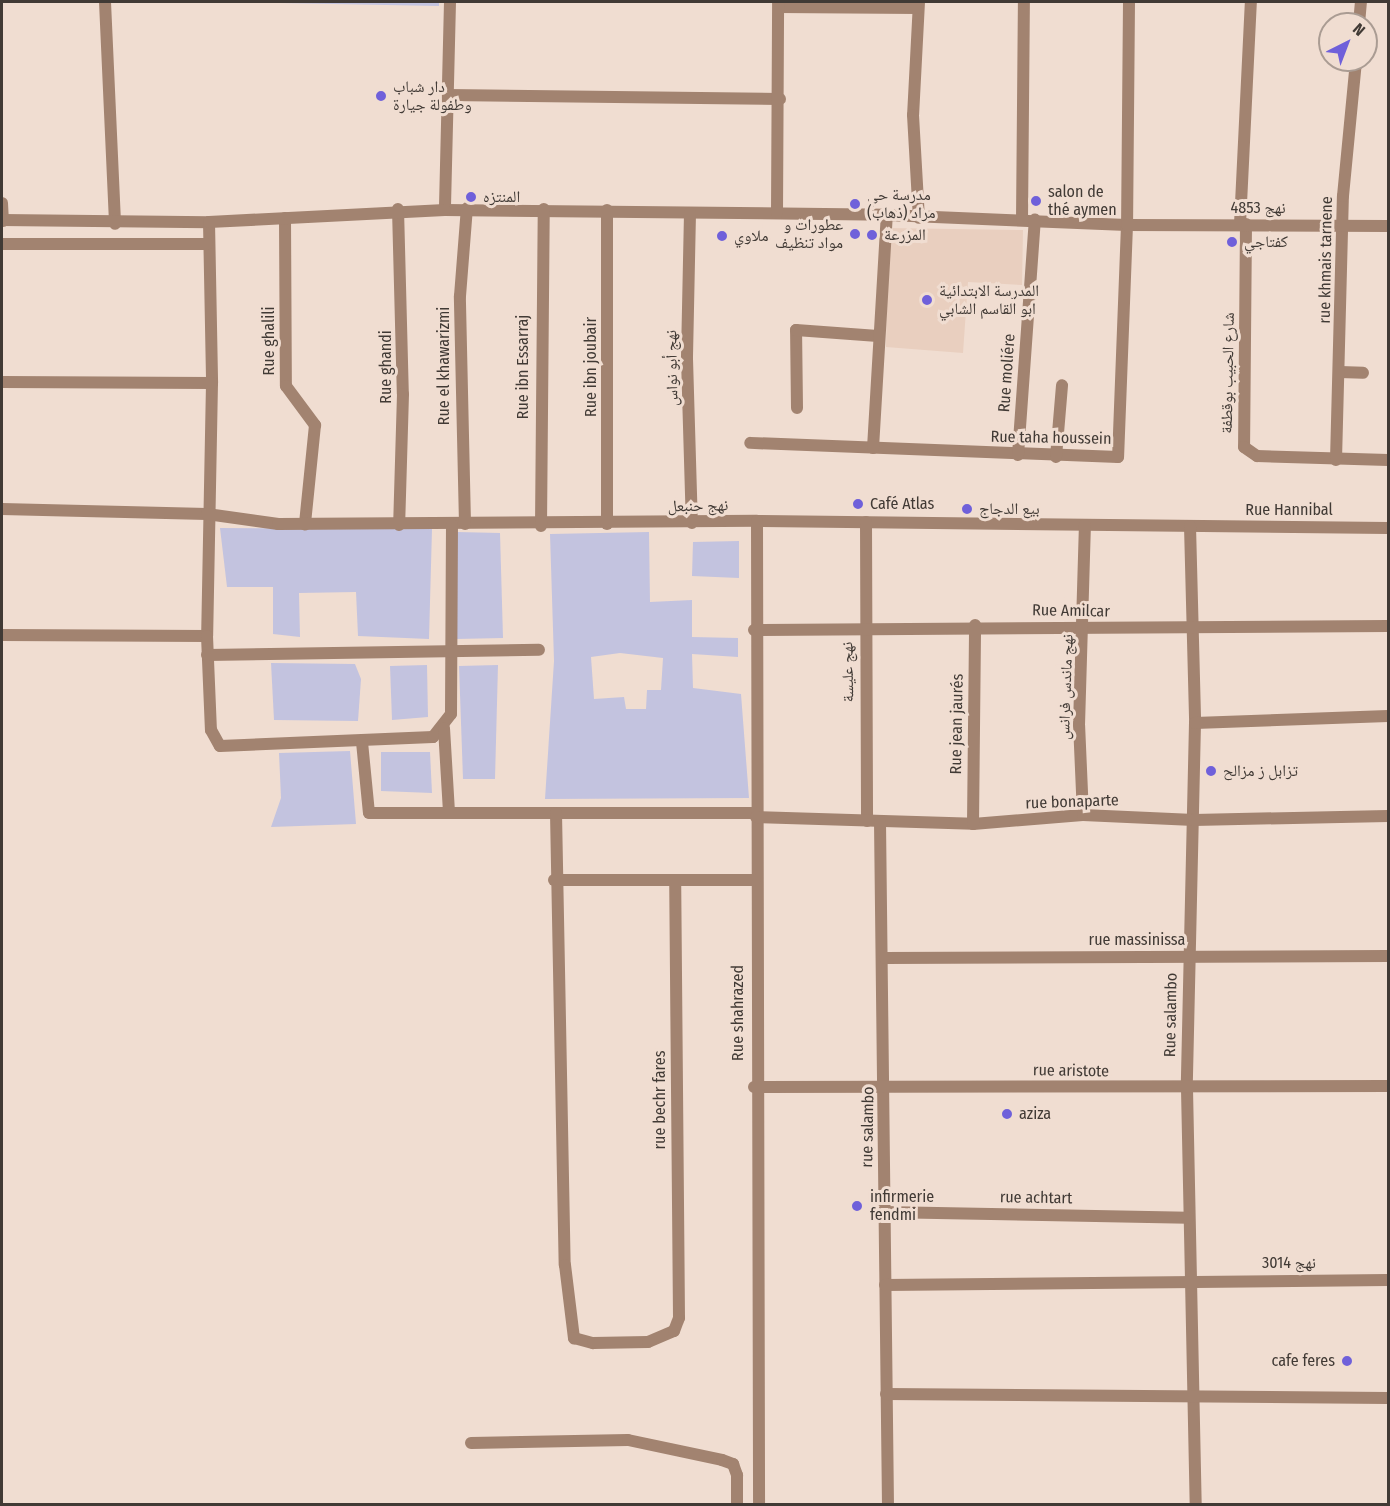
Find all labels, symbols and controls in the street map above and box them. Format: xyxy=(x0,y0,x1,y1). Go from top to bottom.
north arrow xyxy=(1318,12,1378,72)
text: N xyxy=(1349,19,1369,40)
place label: دار شباب وطفولة جيارة xyxy=(393,77,472,115)
marker: دار شباب وطفولة جيارة xyxy=(374,89,388,103)
place label: salon de thé aymen xyxy=(1048,182,1117,220)
place label: مدرسة حي مراد (ذهاب) xyxy=(867,185,936,223)
place label: المنتزه xyxy=(483,187,520,207)
marker: المنتزه xyxy=(464,190,478,204)
marker: salon de thé aymen xyxy=(1029,194,1043,208)
street label: rue khmais tarnene xyxy=(1315,196,1337,324)
marker: مدرسة حي مراد (ذهاب) xyxy=(848,197,862,211)
street label: نهج 4853 xyxy=(1230,198,1286,218)
place label: عطورات و مواد تنظيف xyxy=(775,215,843,253)
place label: المزرعة xyxy=(884,225,926,245)
place label: ملاوي xyxy=(734,226,768,246)
marker: عطورات و مواد تنظيف xyxy=(848,227,862,241)
marker: المزرعة xyxy=(865,228,879,242)
marker: ملاوي xyxy=(715,229,729,243)
place label: كفتاجي xyxy=(1244,232,1288,252)
marker: كفتاجي xyxy=(1225,235,1239,249)
place label: المدرسة الابتدائية ابو القاسم الشابي xyxy=(939,281,1039,319)
marker: المدرسة الابتدائية ابو القاسم الشابي xyxy=(920,293,934,307)
street label: Rue ghalili xyxy=(259,307,279,375)
street label: Rue el khawarizmi xyxy=(434,307,454,425)
street label: شارع الحبيب بوقطفة xyxy=(1217,312,1239,434)
street label: Rue ibn Essarraj xyxy=(513,315,533,419)
street label: Rue ibn joubair xyxy=(581,317,601,417)
street label: Rue ghandi xyxy=(376,330,396,404)
street label: نهج أبو نواس xyxy=(662,330,682,406)
street label: Rue moliére xyxy=(995,333,1019,413)
street label: Rue taha houssein xyxy=(990,427,1112,449)
place label: Café Atlas xyxy=(870,494,934,514)
street label: نهج حنبعل xyxy=(668,496,728,516)
marker: Café Atlas xyxy=(851,497,865,511)
place label: بيع الدجاج xyxy=(979,499,1040,519)
street label: Rue Hannibal xyxy=(1245,500,1333,520)
marker: بيع الدجاج xyxy=(960,502,974,516)
street label: Rue Amilcar xyxy=(1032,601,1110,621)
street label: نهج ماندس فرانس xyxy=(1055,634,1077,740)
street label: نهج عليسة xyxy=(838,642,858,702)
street label: Rue jean jaurés xyxy=(947,673,967,775)
place label: تزابل ز مزالح xyxy=(1223,761,1298,781)
marker: تزابل ز مزالح xyxy=(1204,764,1218,778)
street label: rue bonaparte xyxy=(1025,791,1119,813)
street label: rue massinissa xyxy=(1089,930,1185,950)
street label: Rue shahrazed xyxy=(728,965,748,1061)
street label: Rue salambo xyxy=(1161,973,1181,1057)
street label: rue bechr fares xyxy=(650,1051,670,1149)
street label: rue aristote xyxy=(1033,1061,1109,1081)
street label: rue salambo xyxy=(858,1086,878,1168)
place label: aziza xyxy=(1019,1104,1051,1124)
marker: aziza xyxy=(1000,1107,1014,1121)
place label: infirmerie fendmi xyxy=(870,1187,934,1225)
street label: rue achtart xyxy=(1000,1188,1072,1208)
marker: infirmerie fendmi xyxy=(848,1197,866,1215)
street label: نهج 3014 xyxy=(1262,1253,1316,1273)
place label: cafe feres xyxy=(1272,1351,1335,1371)
marker: cafe feres xyxy=(1340,1354,1354,1368)

